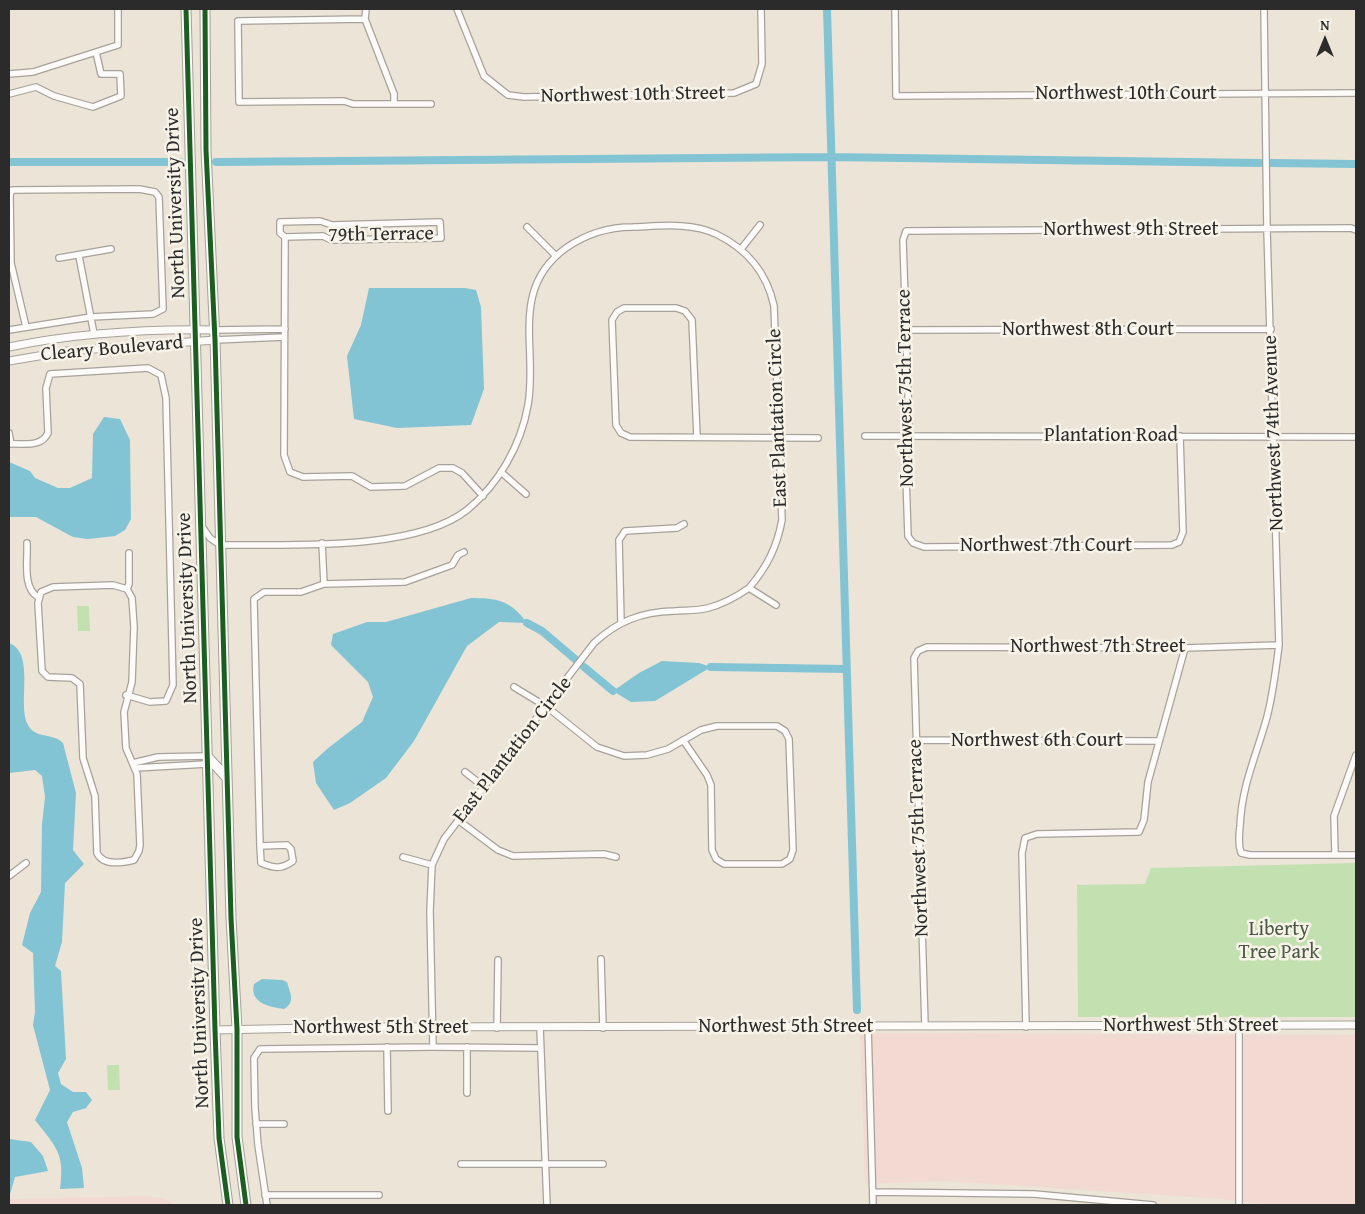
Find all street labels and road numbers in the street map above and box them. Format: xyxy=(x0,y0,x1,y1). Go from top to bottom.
street label: Northwest 10th Street xyxy=(540,81,726,109)
street label: Northwest 10th Court xyxy=(1035,82,1217,106)
street label: North University Drive xyxy=(161,107,191,299)
street label: Northwest 9th Street xyxy=(1043,218,1219,242)
street label: 79th Terrace xyxy=(328,222,434,248)
street label: Northwest 75th Terrace xyxy=(892,289,920,487)
street label: Northwest 8th Court xyxy=(1002,318,1174,342)
street label: East Plantation Circle xyxy=(763,328,793,508)
street label: Cleary Boulevard xyxy=(40,331,184,367)
street label: Northwest 74th Avenue xyxy=(1259,335,1289,531)
street label: Plantation Road xyxy=(1044,424,1178,448)
street label: North University Drive xyxy=(173,512,203,704)
street label: Northwest 7th Court xyxy=(960,534,1132,558)
street label: Northwest 7th Street xyxy=(1010,635,1186,659)
street label: East Plantation Circle xyxy=(448,672,578,828)
street label: Northwest 6th Court xyxy=(951,729,1123,753)
street label: Northwest 75th Terrace xyxy=(904,739,934,937)
street label: North University Drive xyxy=(185,917,215,1109)
street label: Northwest 5th Street xyxy=(1103,1014,1279,1038)
street label: Northwest 5th Street xyxy=(698,1015,874,1039)
street label: Northwest 5th Street xyxy=(293,1016,469,1040)

